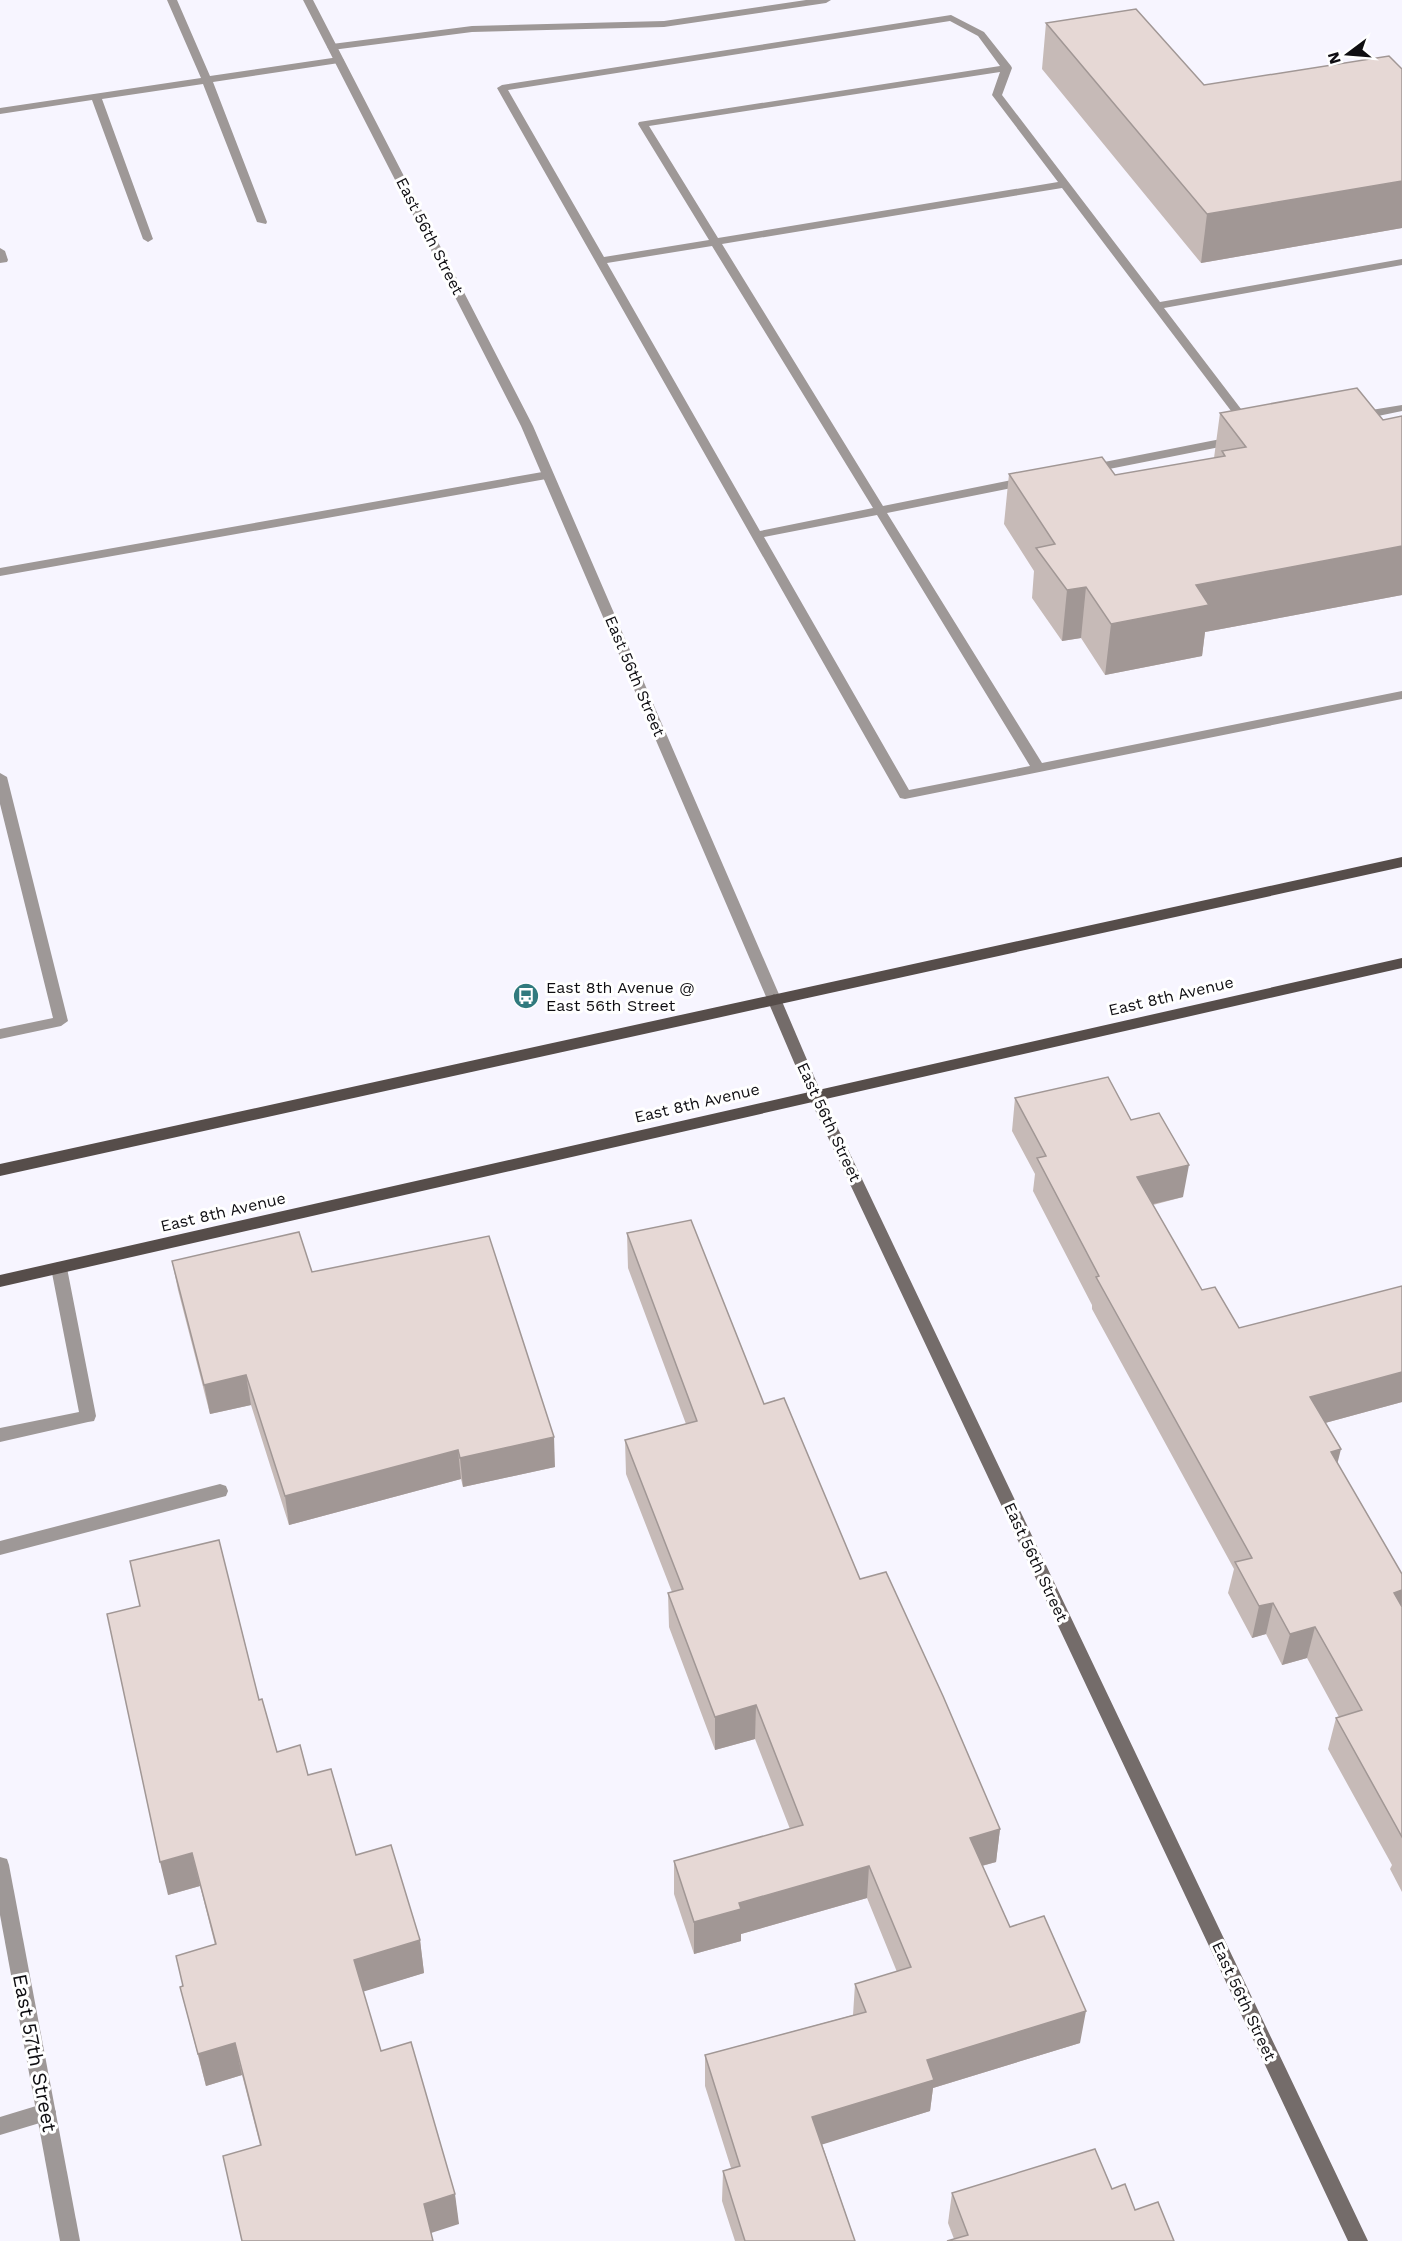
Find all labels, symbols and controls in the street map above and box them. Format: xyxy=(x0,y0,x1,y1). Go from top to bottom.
north arrow xyxy=(1318,24,1378,84)
text: N xyxy=(1323,50,1345,66)
street label: East 56th Street xyxy=(392,174,468,298)
street label: East 56th Street xyxy=(601,613,669,739)
street label: East 8th Avenue xyxy=(1107,972,1235,1020)
place label: East 8th Avenue @ East 56th Street xyxy=(546,978,695,1015)
bus stop icon: East 8th Avenue @ East 56th Street xyxy=(511,981,541,1011)
street label: East 56th Street xyxy=(793,1059,865,1185)
street label: East 8th Avenue xyxy=(633,1079,761,1127)
street label: East 8th Avenue xyxy=(159,1188,287,1236)
street label: East 56th Street xyxy=(1000,1499,1072,1625)
street label: East 56th Street xyxy=(1208,1938,1280,2064)
street label: East 57th Street xyxy=(8,1972,62,2135)

